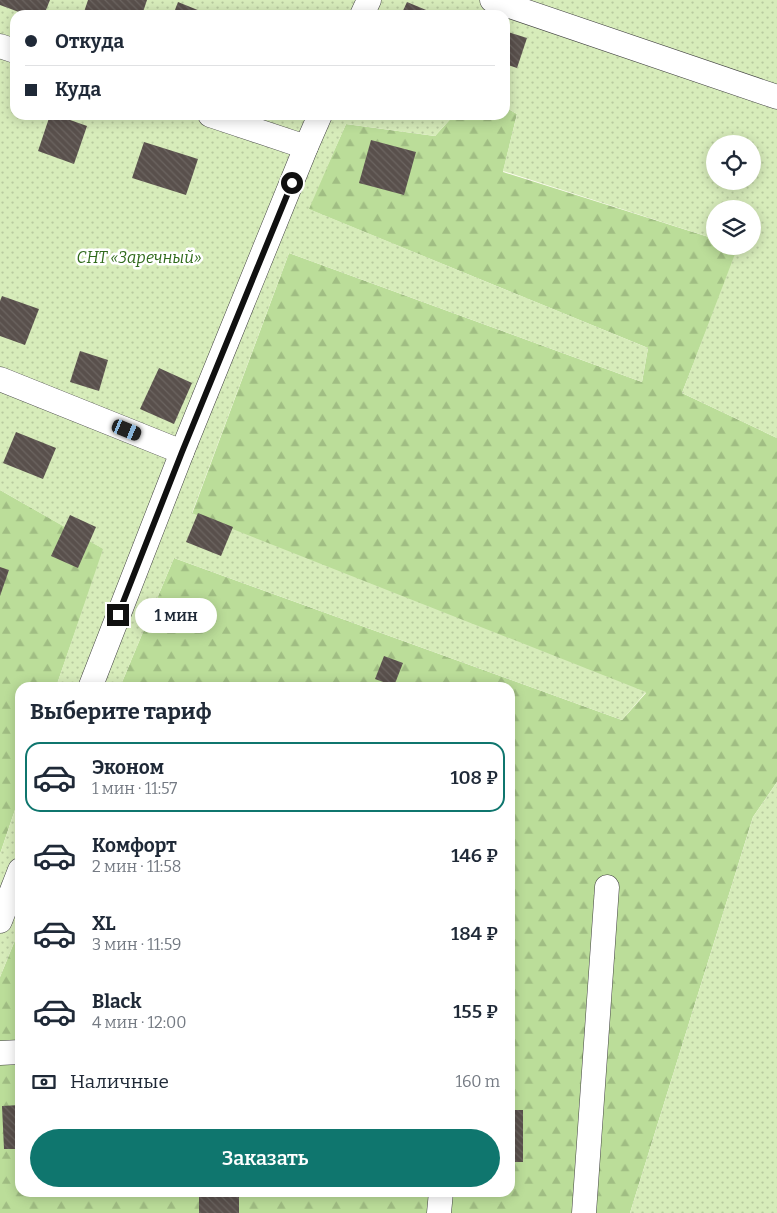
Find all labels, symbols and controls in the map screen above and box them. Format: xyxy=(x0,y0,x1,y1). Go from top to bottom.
text: Откуда xyxy=(55,30,124,53)
text: Куда xyxy=(55,78,101,101)
map controls xyxy=(706,135,761,255)
button: locate xyxy=(706,135,761,190)
route start xyxy=(281,172,303,194)
button: layers xyxy=(706,200,761,255)
park label: СНТ «Заречный» xyxy=(76,248,202,267)
car xyxy=(110,417,143,443)
callout: 1 мин xyxy=(136,598,218,632)
route end xyxy=(107,604,129,626)
text: 1 мин xyxy=(154,606,198,625)
text: Выберите тариф xyxy=(30,698,211,725)
icon: car xyxy=(32,755,77,800)
text: Эконом xyxy=(92,756,164,779)
text: 108 ₽ xyxy=(450,766,498,789)
text: 1 мин · 11:57 xyxy=(92,779,177,798)
icon: car xyxy=(32,833,77,878)
text: Комфорт xyxy=(92,834,177,857)
text: 146 ₽ xyxy=(451,844,498,867)
text: 2 мин · 11:58 xyxy=(92,857,181,876)
icon: car xyxy=(32,911,77,956)
text: XL xyxy=(92,912,116,935)
text: 184 ₽ xyxy=(451,922,498,945)
text: 3 мин · 11:59 xyxy=(92,935,181,954)
icon: car xyxy=(32,989,77,1034)
text: Black xyxy=(92,990,142,1013)
text: 155 ₽ xyxy=(453,1000,498,1023)
text: 4 мин · 12:00 xyxy=(92,1013,187,1032)
icon: cash xyxy=(30,1068,58,1096)
text: Наличные xyxy=(70,1070,169,1093)
text: 160 m xyxy=(455,1072,500,1091)
button: Заказать xyxy=(30,1129,500,1187)

